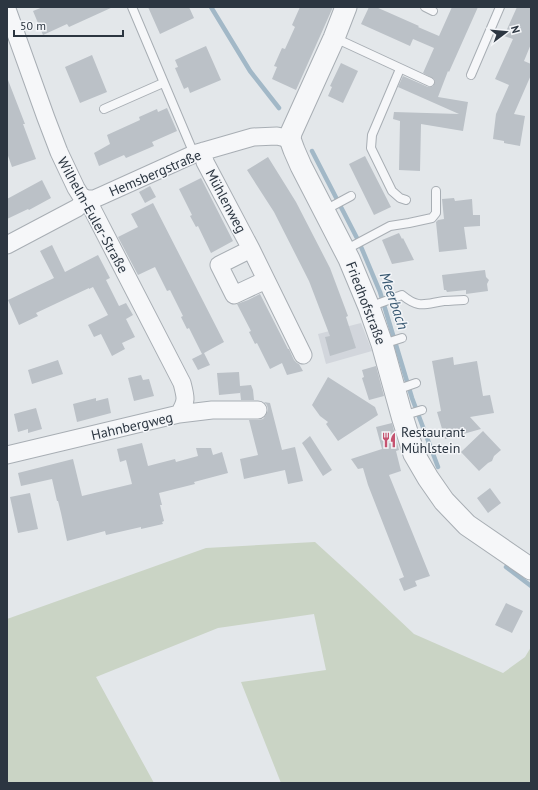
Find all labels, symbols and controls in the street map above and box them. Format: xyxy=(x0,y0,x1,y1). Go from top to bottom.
scale bar xyxy=(14,12,123,38)
north arrow xyxy=(486,12,526,52)
text: 50 m xyxy=(20,18,46,33)
text: N xyxy=(508,24,523,35)
street label: Hemsbergstraße xyxy=(106,145,204,201)
street label: Wilhelm-Euler-Straße xyxy=(54,154,132,276)
street label: Mühlenweg xyxy=(202,166,250,236)
street label: Friedhofstraße xyxy=(342,259,390,347)
water label: Meerbach xyxy=(376,270,413,332)
street label: Hahnbergweg xyxy=(89,408,175,444)
place label: Restaurant Mühlstein xyxy=(401,423,465,457)
restaurant icon: Restaurant Mühlstein xyxy=(380,431,398,449)

